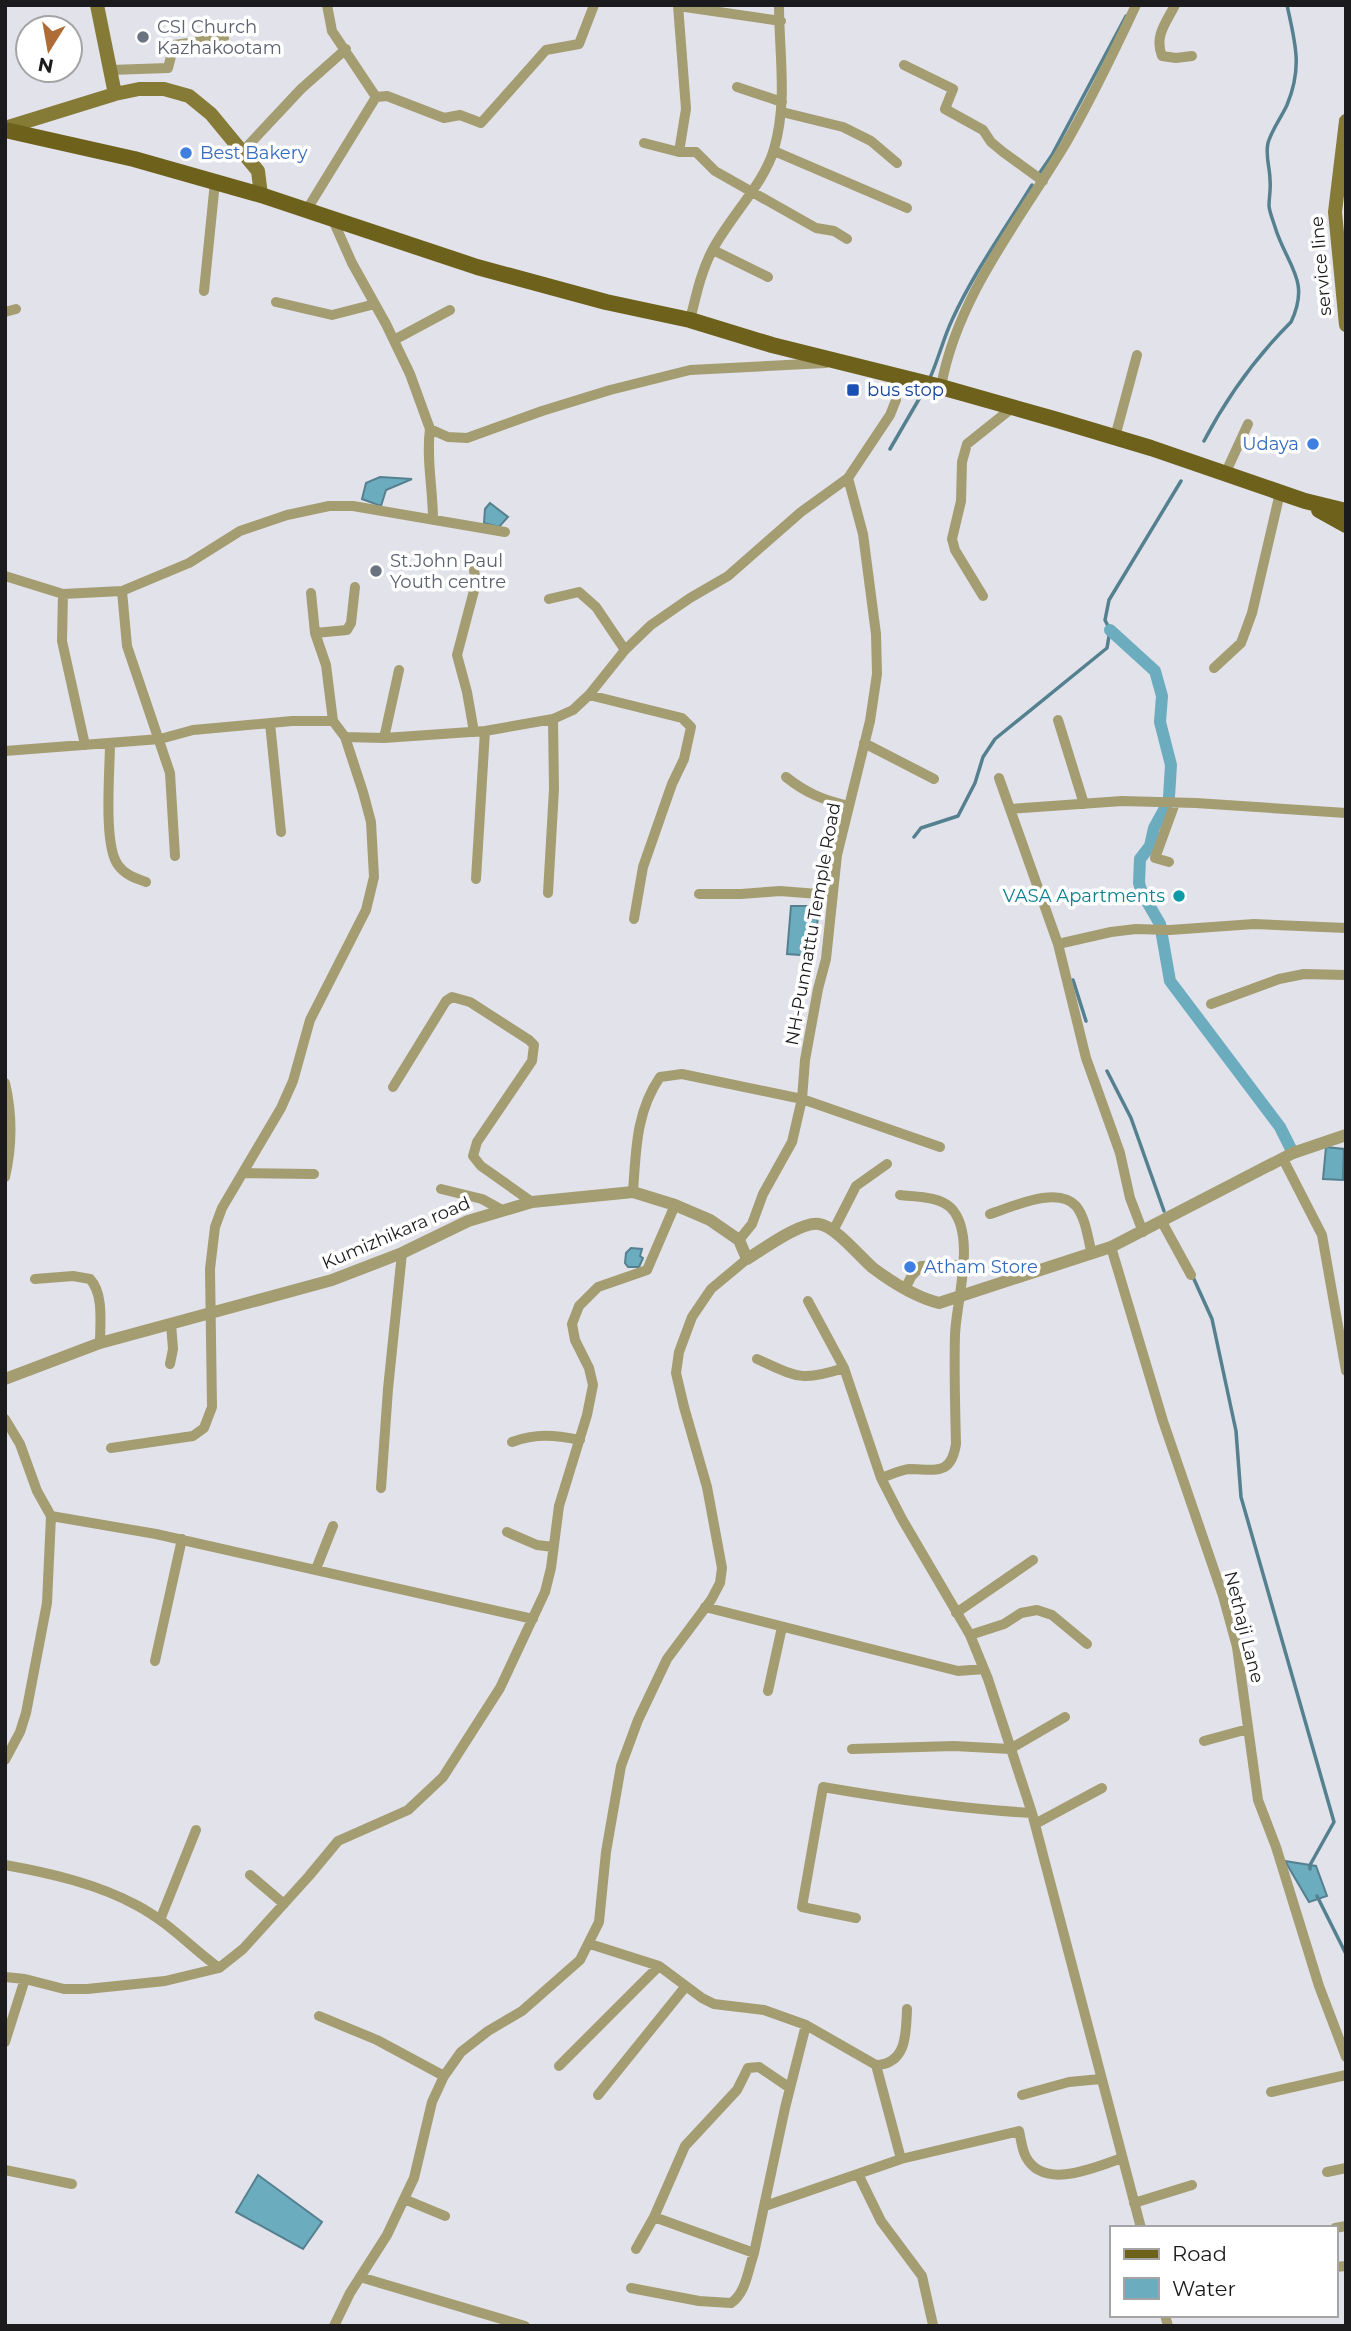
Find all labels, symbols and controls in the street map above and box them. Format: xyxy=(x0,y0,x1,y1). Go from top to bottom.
north arrow xyxy=(14,14,84,84)
place label: CSI Church Kazhakootam xyxy=(157,16,282,59)
marker: CSI Church Kazhakootam xyxy=(135,29,151,45)
text: N xyxy=(36,52,56,78)
place label: Best Bakery xyxy=(200,142,308,164)
marker: Best Bakery xyxy=(178,145,194,161)
street label: service line xyxy=(1306,215,1336,317)
place label: bus stop xyxy=(867,379,944,401)
marker: bus stop xyxy=(845,382,861,398)
place label: Udaya xyxy=(1242,433,1299,455)
marker: Udaya xyxy=(1305,436,1321,452)
place label: St.John Paul Youth centre xyxy=(390,550,506,593)
marker: St.John Paul Youth centre xyxy=(368,563,384,579)
street label: NH-Punnattu Temple Road xyxy=(781,801,845,1047)
place label: VASA Apartments xyxy=(1003,885,1165,907)
marker: VASA Apartments xyxy=(1171,888,1187,904)
street label: Kumizhikara road xyxy=(319,1192,473,1274)
place label: Atham Store xyxy=(924,1256,1038,1278)
marker: Atham Store xyxy=(902,1259,918,1275)
street label: Nethaji Lane xyxy=(1219,1569,1269,1685)
legend xyxy=(1110,2226,1337,2317)
text: Road xyxy=(1172,2241,1227,2266)
text: Water xyxy=(1172,2276,1236,2301)

